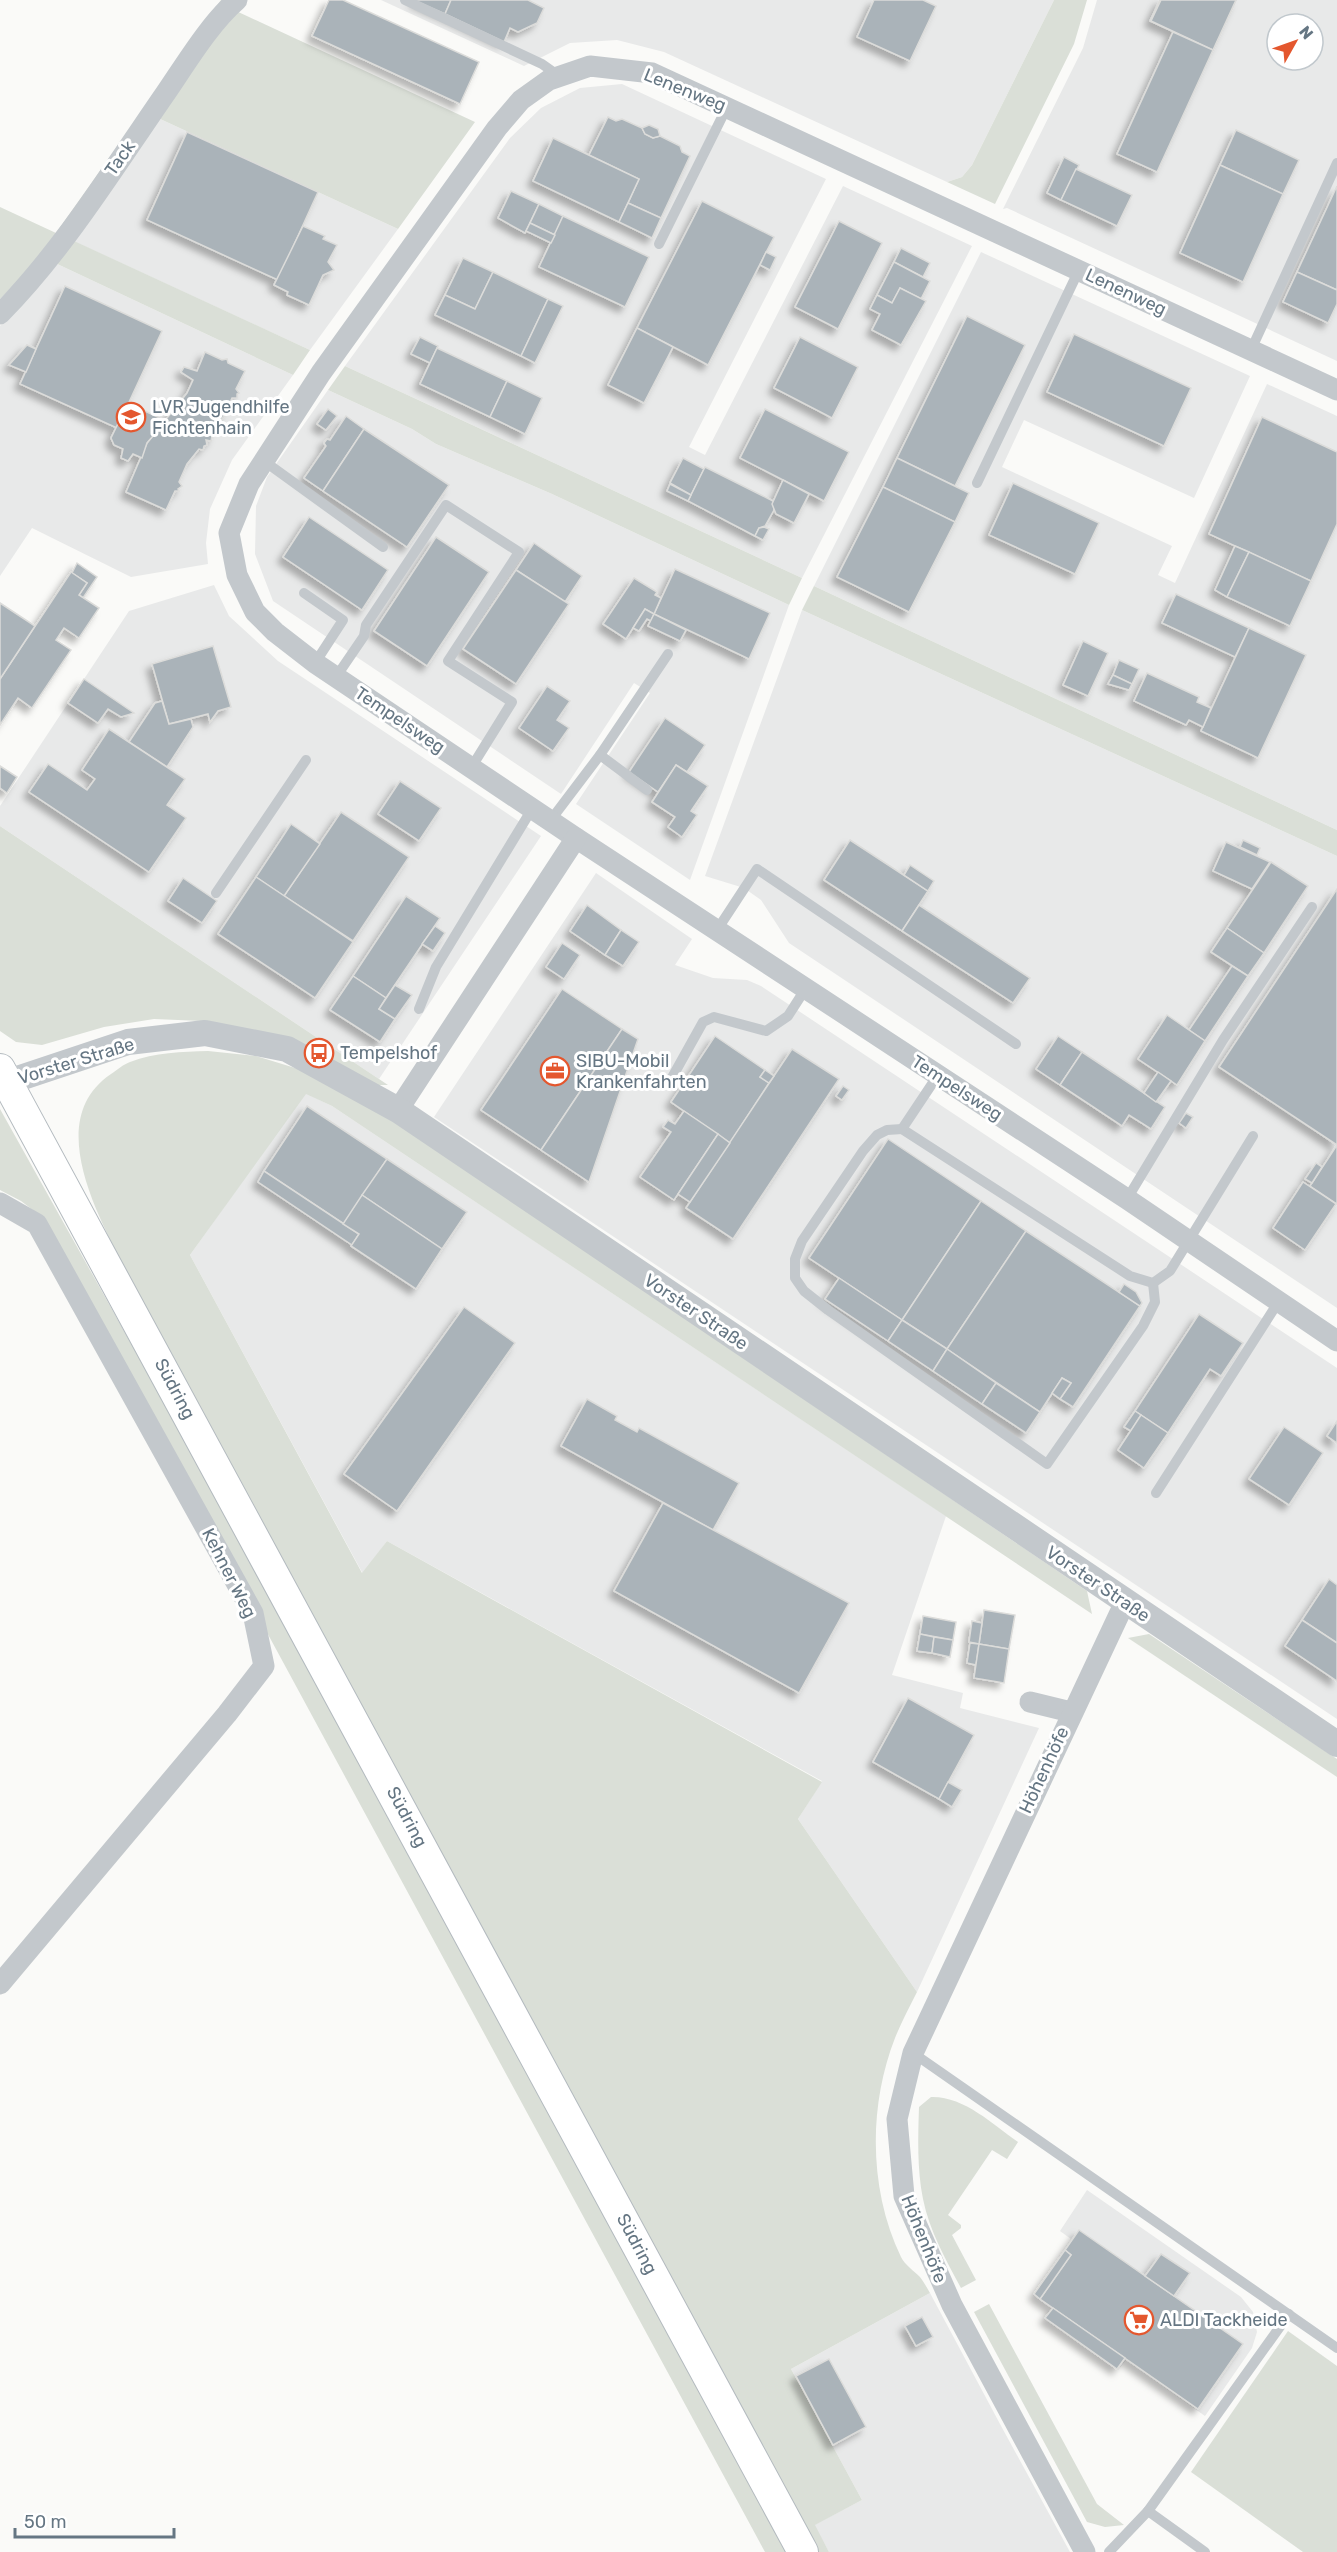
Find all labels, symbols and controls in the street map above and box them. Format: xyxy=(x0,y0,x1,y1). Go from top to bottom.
north arrow xyxy=(1265,12,1325,72)
text: N xyxy=(1295,22,1317,43)
street label: Lenenweg xyxy=(641,64,729,116)
street label: Tack xyxy=(100,136,140,180)
street label: Lenenweg xyxy=(1082,264,1170,320)
place label: LVR Jugendhilfe Fichtenhain xyxy=(152,396,290,439)
school or university icon: LVR Jugendhilfe Fichtenhain xyxy=(115,401,147,433)
street label: Tempelsweg xyxy=(351,682,449,758)
street label: Vorster Straße xyxy=(15,1033,137,1089)
bus stop icon: Tempelshof xyxy=(303,1037,335,1069)
place label: Tempelshof xyxy=(340,1042,437,1064)
place label: SIBU-Mobil Krankenfahrten xyxy=(576,1050,707,1093)
street label: Tempelsweg xyxy=(907,1050,1007,1126)
office icon: SIBU-Mobil Krankenfahrten xyxy=(539,1055,571,1087)
street label: Vorster Straße xyxy=(640,1269,752,1355)
street label: Südring xyxy=(150,1355,200,1423)
street label: Kehner Weg xyxy=(197,1524,261,1622)
street label: Vorster Straße xyxy=(1042,1541,1154,1627)
street label: Höhenhöfe xyxy=(1014,1723,1074,1817)
street label: Südring xyxy=(382,1783,432,1851)
street label: Höhenhöfe xyxy=(896,2192,952,2286)
street label: Südring xyxy=(612,2210,662,2278)
supermarket icon: ALDI Tackheide xyxy=(1123,2304,1155,2336)
place label: ALDI Tackheide xyxy=(1160,2309,1288,2331)
scale bar xyxy=(15,2501,174,2539)
text: 50 m xyxy=(24,2511,67,2533)

